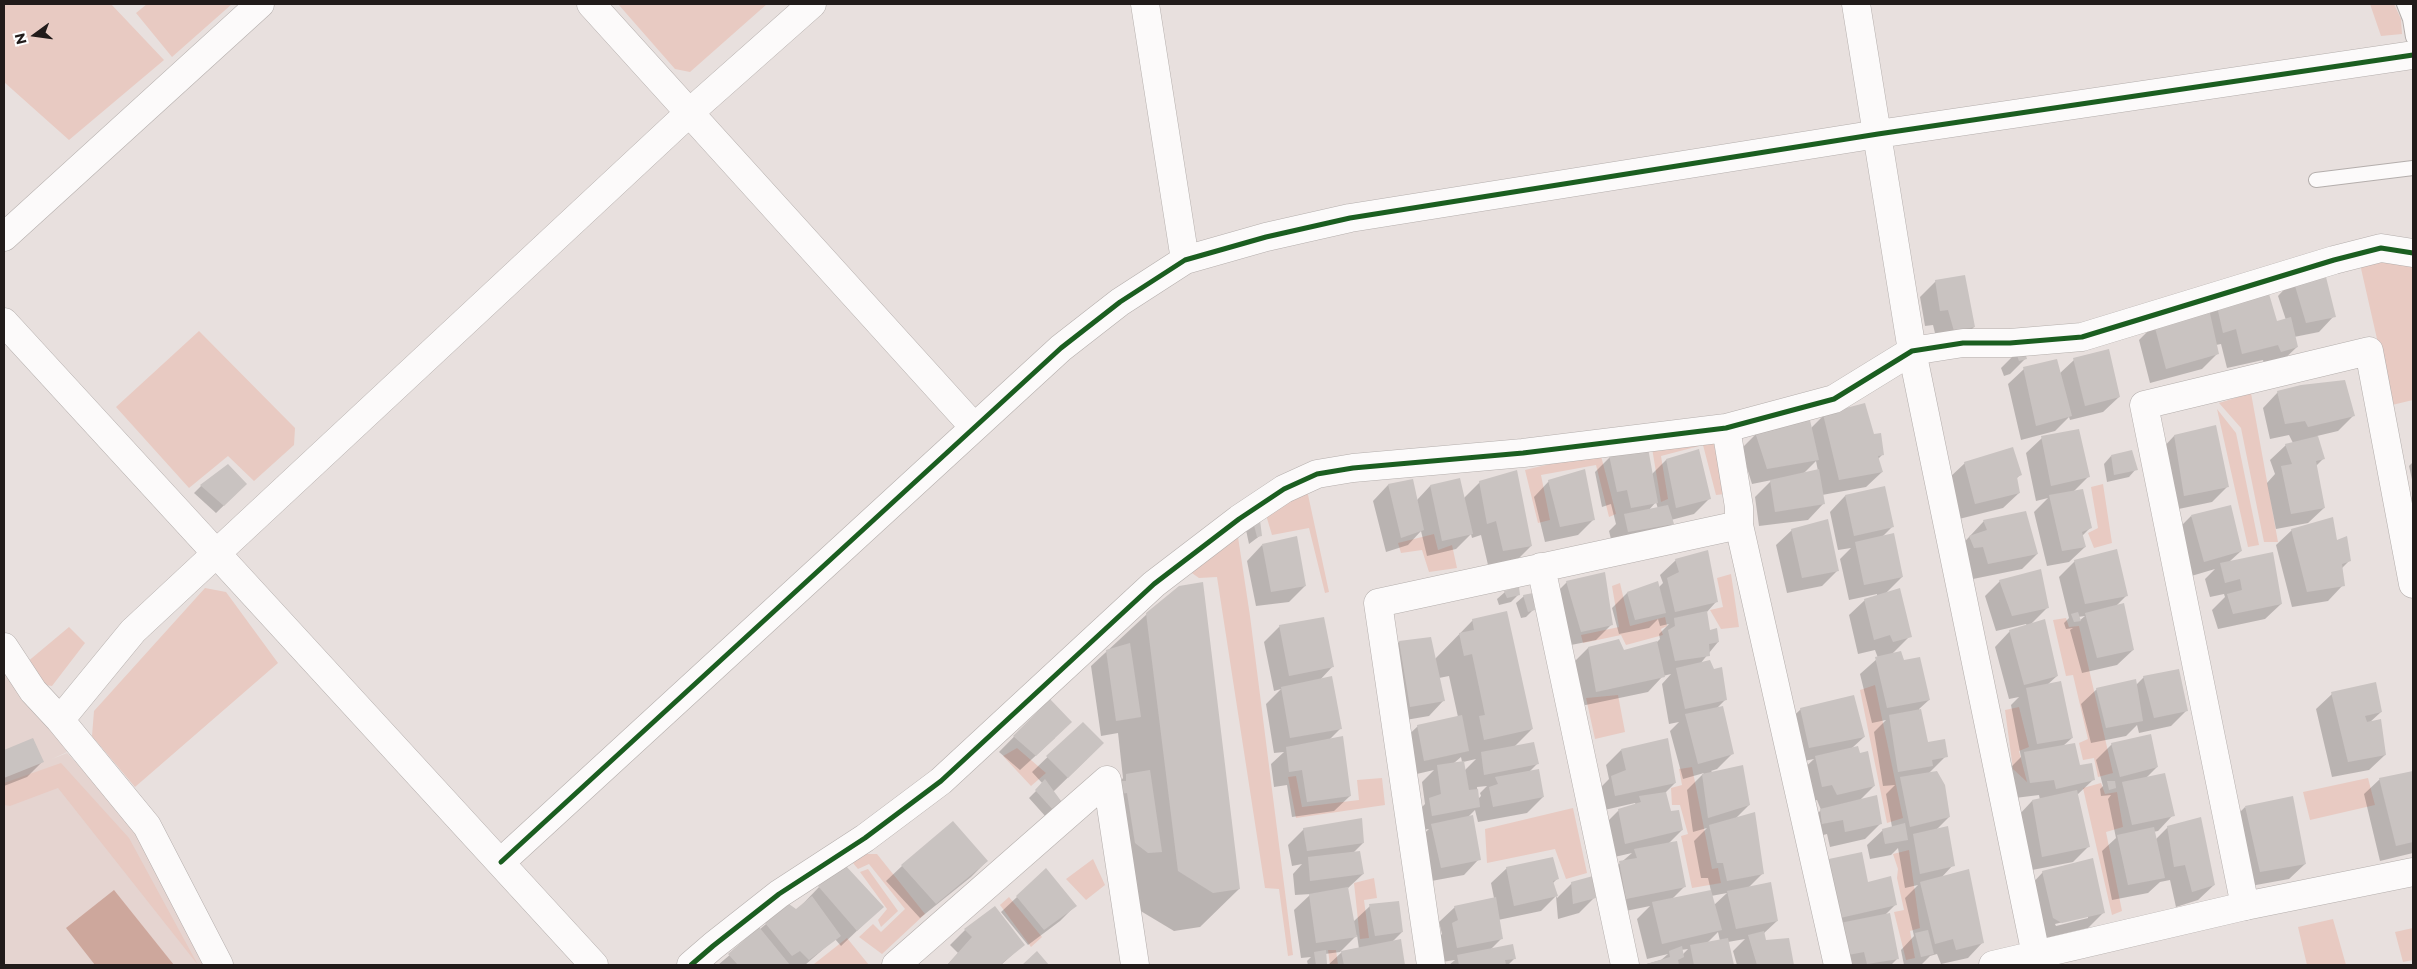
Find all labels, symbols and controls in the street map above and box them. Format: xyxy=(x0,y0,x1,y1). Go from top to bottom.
north arrow xyxy=(10,10,60,60)
text: N xyxy=(10,31,31,46)

